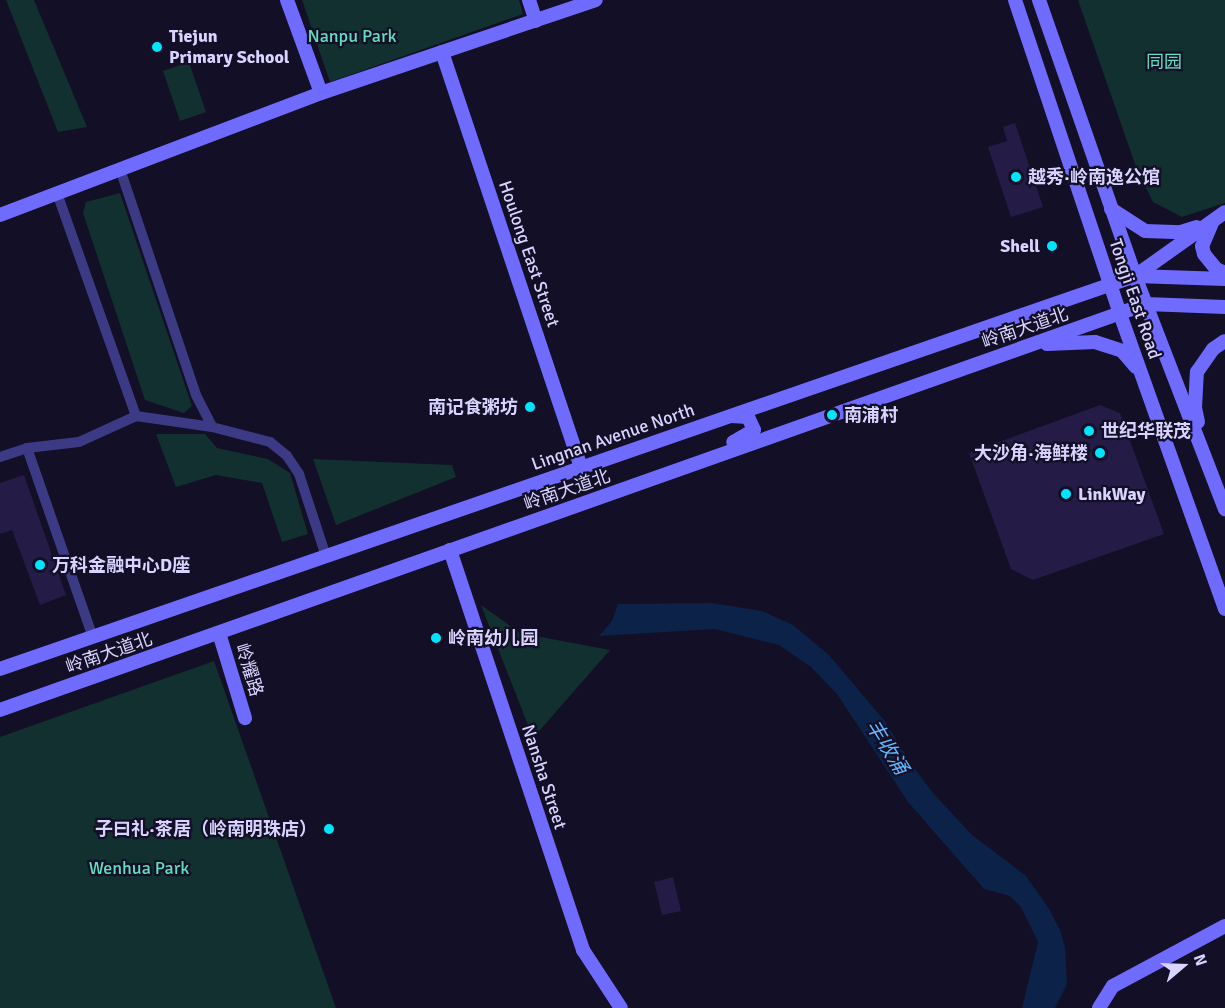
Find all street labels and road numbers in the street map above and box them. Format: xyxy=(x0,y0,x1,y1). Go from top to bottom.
street label: Houlong East Street xyxy=(494,178,564,330)
street label: Tongji East Road xyxy=(1104,236,1166,362)
street label: 岭南大道北 xyxy=(979,303,1071,353)
street label: Lingnan Avenue North xyxy=(529,399,697,475)
street label: 岭南大道北 xyxy=(521,465,613,515)
street label: 岭南大道北 xyxy=(63,628,155,678)
street label: 岭耀路 xyxy=(231,641,267,699)
street label: Nansha Street xyxy=(517,722,571,832)

